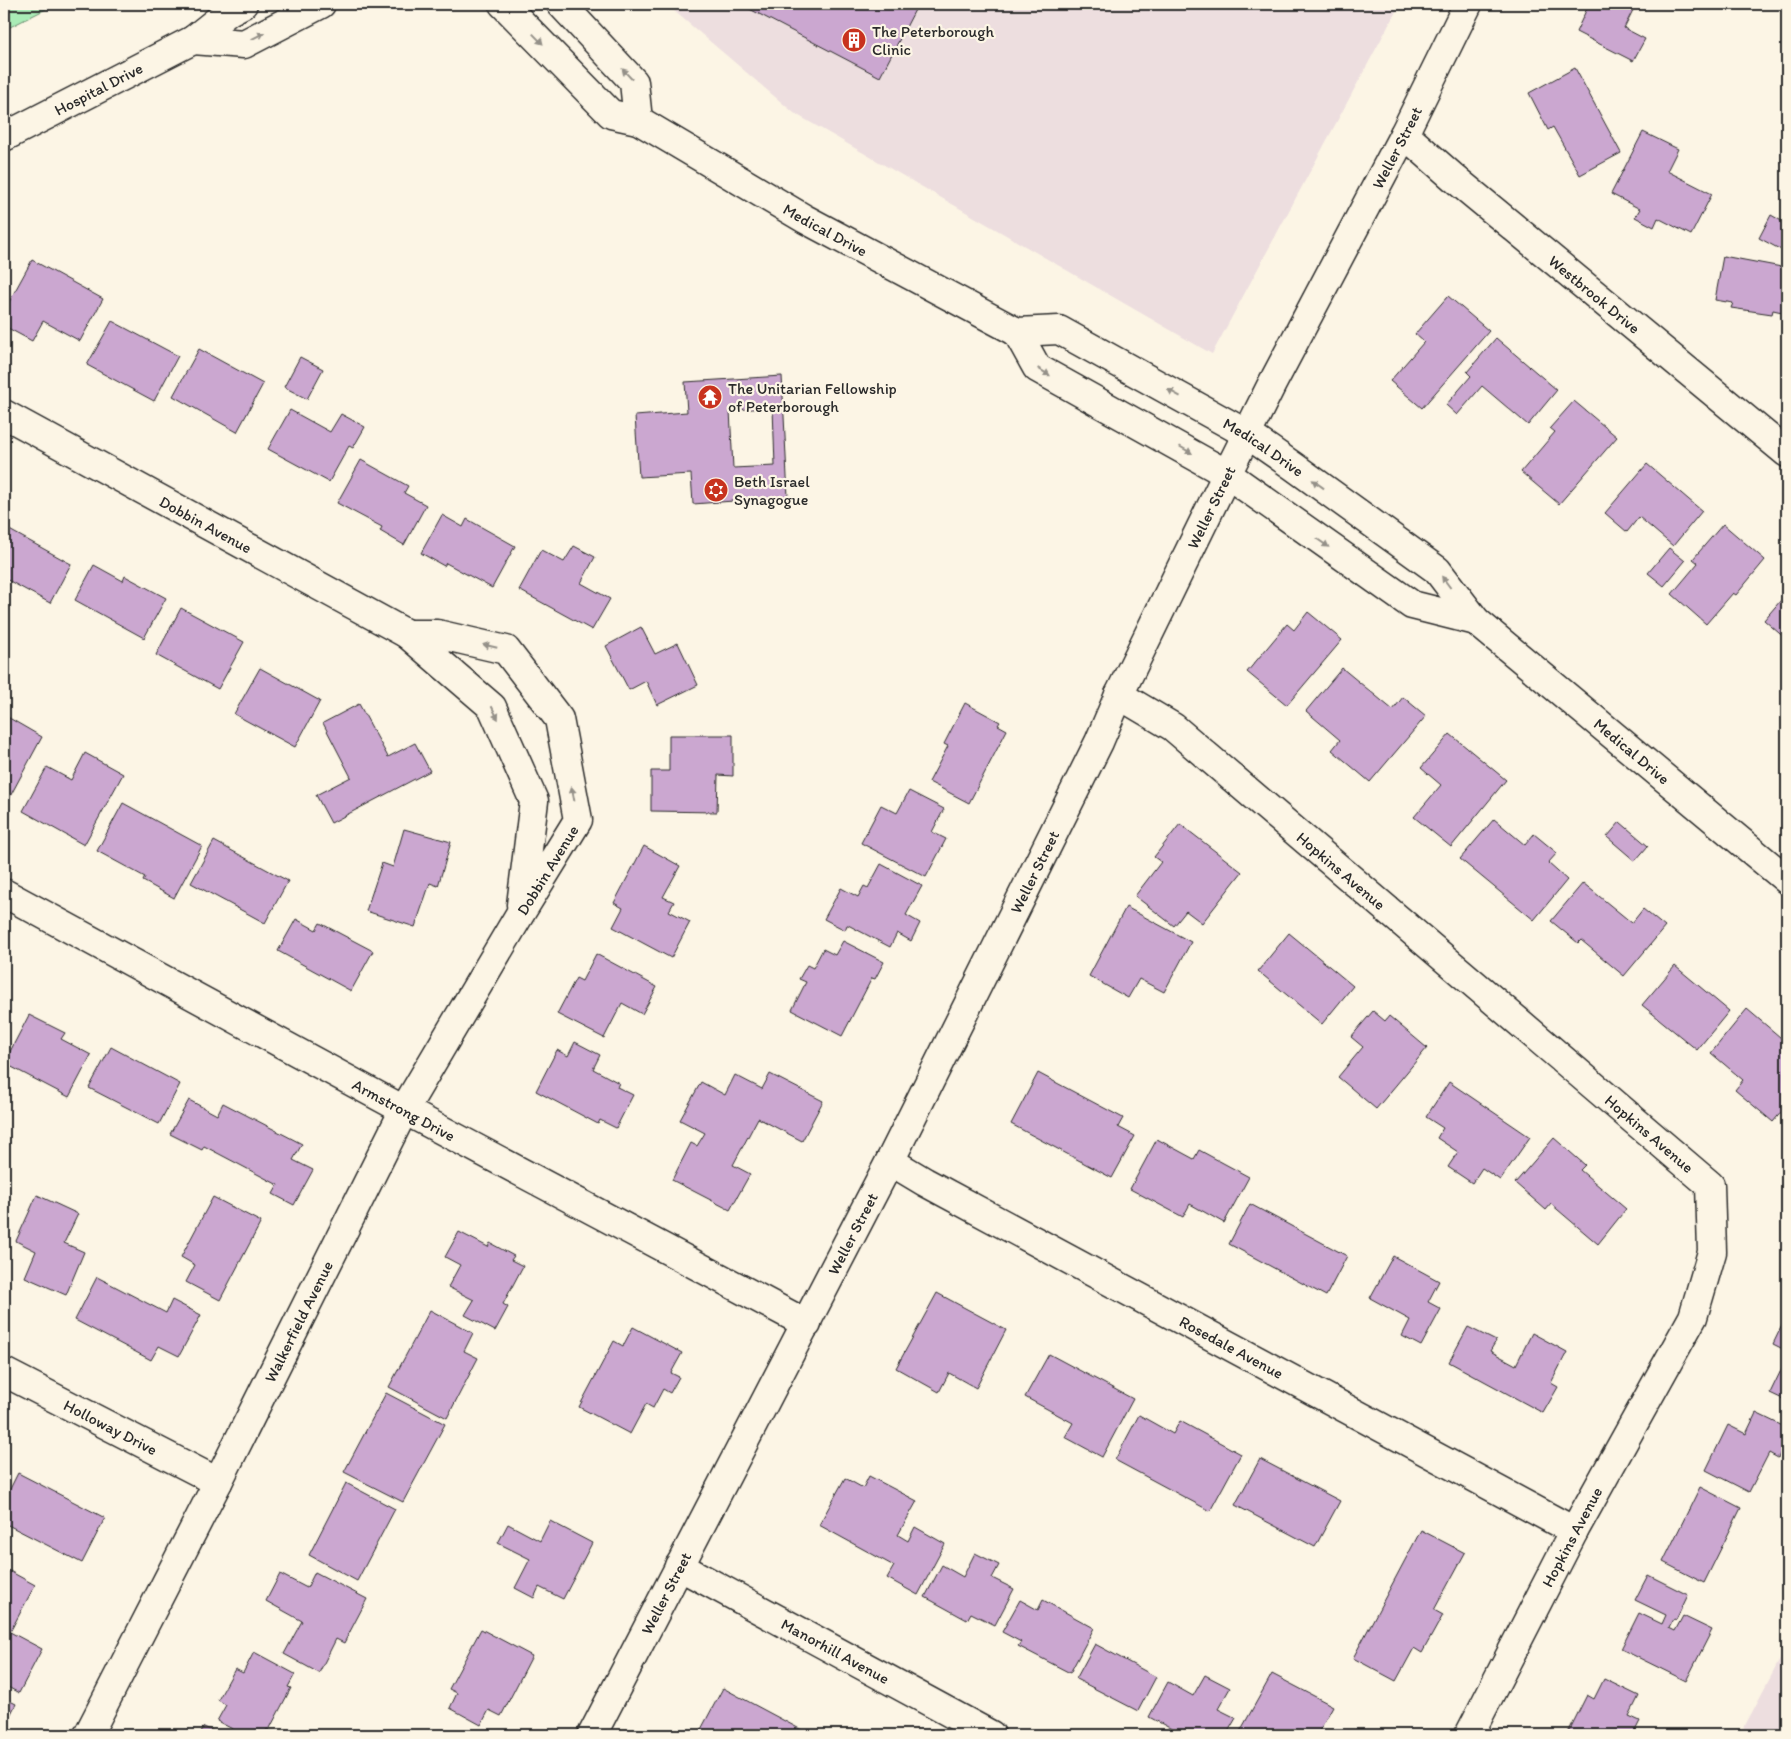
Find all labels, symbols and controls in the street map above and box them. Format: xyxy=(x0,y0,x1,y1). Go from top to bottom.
place label: The Peterborough Clinic xyxy=(872,22,994,59)
building icon: The Peterborough Clinic xyxy=(841,27,867,53)
one-way arrow xyxy=(251,32,265,40)
one-way arrow xyxy=(531,32,543,44)
street label: Hospital Drive xyxy=(51,58,146,119)
one-way arrow xyxy=(621,69,633,81)
street label: Weller Street xyxy=(1367,103,1426,192)
street label: Medical Drive xyxy=(780,199,871,260)
street label: Westbrook Drive xyxy=(1545,251,1644,337)
one-way arrow xyxy=(1036,368,1051,376)
place label: The Unitarian Fellowship of Peterborough xyxy=(728,379,897,416)
temple icon: The Unitarian Fellowship of Peterborough xyxy=(697,384,723,410)
one-way arrow xyxy=(1167,389,1180,398)
street label: Medical Drive xyxy=(1220,413,1308,480)
one-way arrow xyxy=(1179,446,1192,455)
street label: Weller Street xyxy=(1182,463,1239,552)
place label: Beth Israel Synagogue xyxy=(734,472,810,509)
synagogue icon: Beth Israel Synagogue xyxy=(703,477,729,503)
one-way arrow xyxy=(1311,479,1324,489)
street label: Dobbin Avenue xyxy=(156,491,255,557)
one-way arrow xyxy=(1316,537,1329,548)
one-way arrow xyxy=(1441,576,1451,589)
one-way arrow xyxy=(483,642,498,650)
one-way arrow xyxy=(491,706,499,720)
street label: Medical Drive xyxy=(1590,714,1674,788)
one-way arrow xyxy=(569,786,577,802)
street label: Dobbin Avenue xyxy=(512,821,582,918)
street label: Weller Street xyxy=(1006,827,1063,916)
street label: Hopkins Avenue xyxy=(1293,827,1390,914)
street label: Armstrong Drive xyxy=(349,1074,459,1145)
street label: Hopkins Avenue xyxy=(1601,1090,1698,1177)
street label: Weller Street xyxy=(823,1189,881,1278)
street label: Walkerfield Avenue xyxy=(260,1257,337,1385)
street label: Rosedale Avenue xyxy=(1176,1311,1287,1383)
street label: Holloway Drive xyxy=(61,1395,161,1459)
street label: Hopkins Avenue xyxy=(1538,1484,1606,1590)
street label: Weller Street xyxy=(637,1549,695,1637)
street label: Manorhill Avenue xyxy=(778,1614,893,1688)

